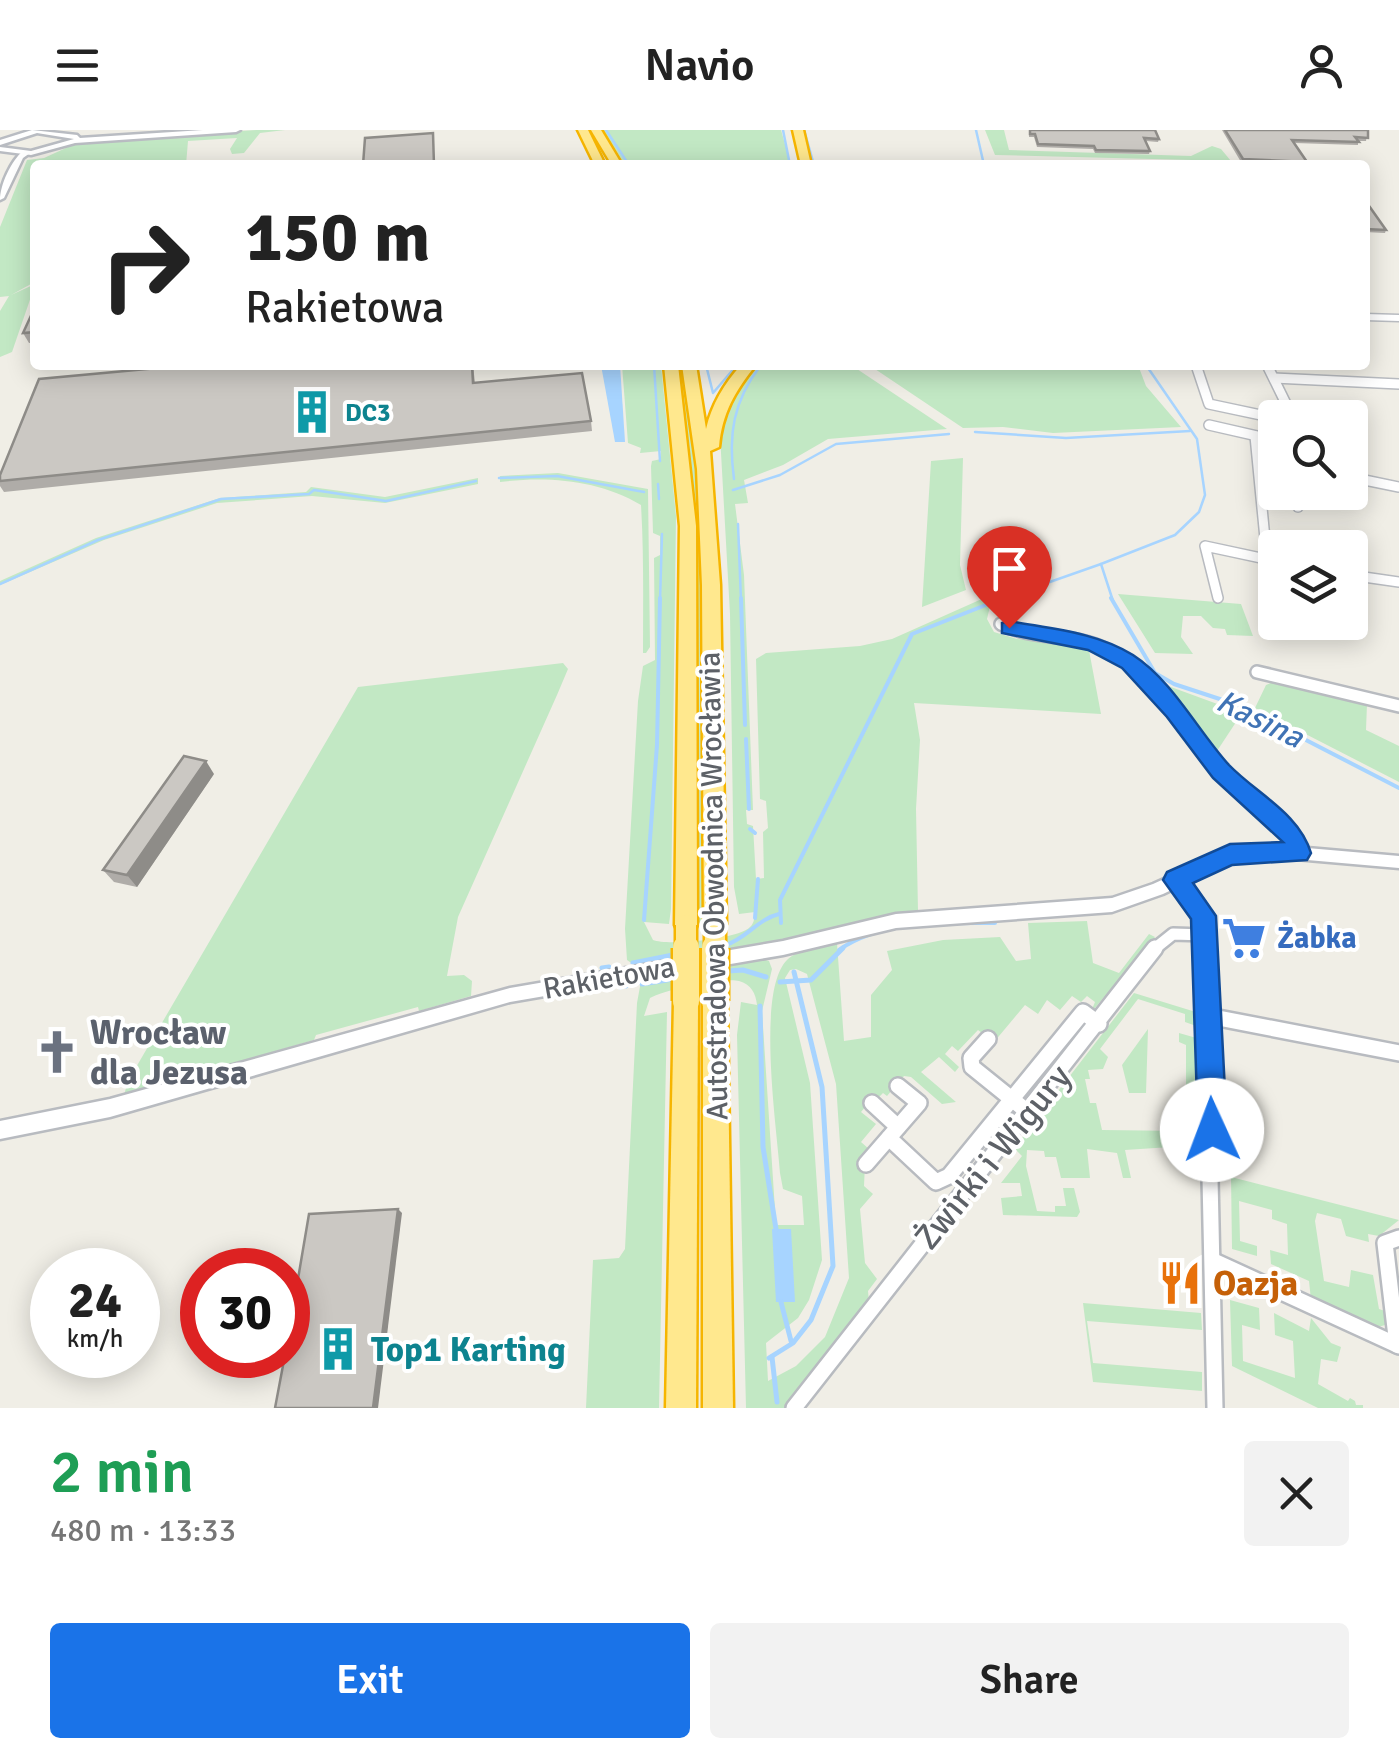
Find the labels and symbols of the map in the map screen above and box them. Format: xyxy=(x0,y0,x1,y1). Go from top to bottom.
building icon: DC3 xyxy=(288,388,336,436)
place label: DC3 xyxy=(345,397,390,428)
pin xyxy=(967,526,1052,629)
street label: Autostradowa Obwodnica Wrocławia xyxy=(691,651,737,1121)
water label: Kasina xyxy=(1210,681,1310,757)
supermarket icon: Żabka xyxy=(1220,914,1268,962)
place label: Żabka xyxy=(1277,920,1357,957)
street label: Rakietowa xyxy=(540,948,678,1008)
place label: Wrocław dla Jezusa xyxy=(90,1011,248,1094)
church icon: Wrocław dla Jezusa xyxy=(33,1028,81,1076)
street label: Żwirki i Wigury xyxy=(905,1056,1081,1258)
position arrow xyxy=(1160,1078,1264,1182)
speed limit sign: 30 xyxy=(180,1248,310,1378)
restaurant icon: Oazja xyxy=(1156,1259,1204,1307)
place label: Oazja xyxy=(1213,1262,1298,1305)
building icon: Top1 Karting xyxy=(314,1325,362,1373)
place label: Top1 Karting xyxy=(371,1328,566,1371)

